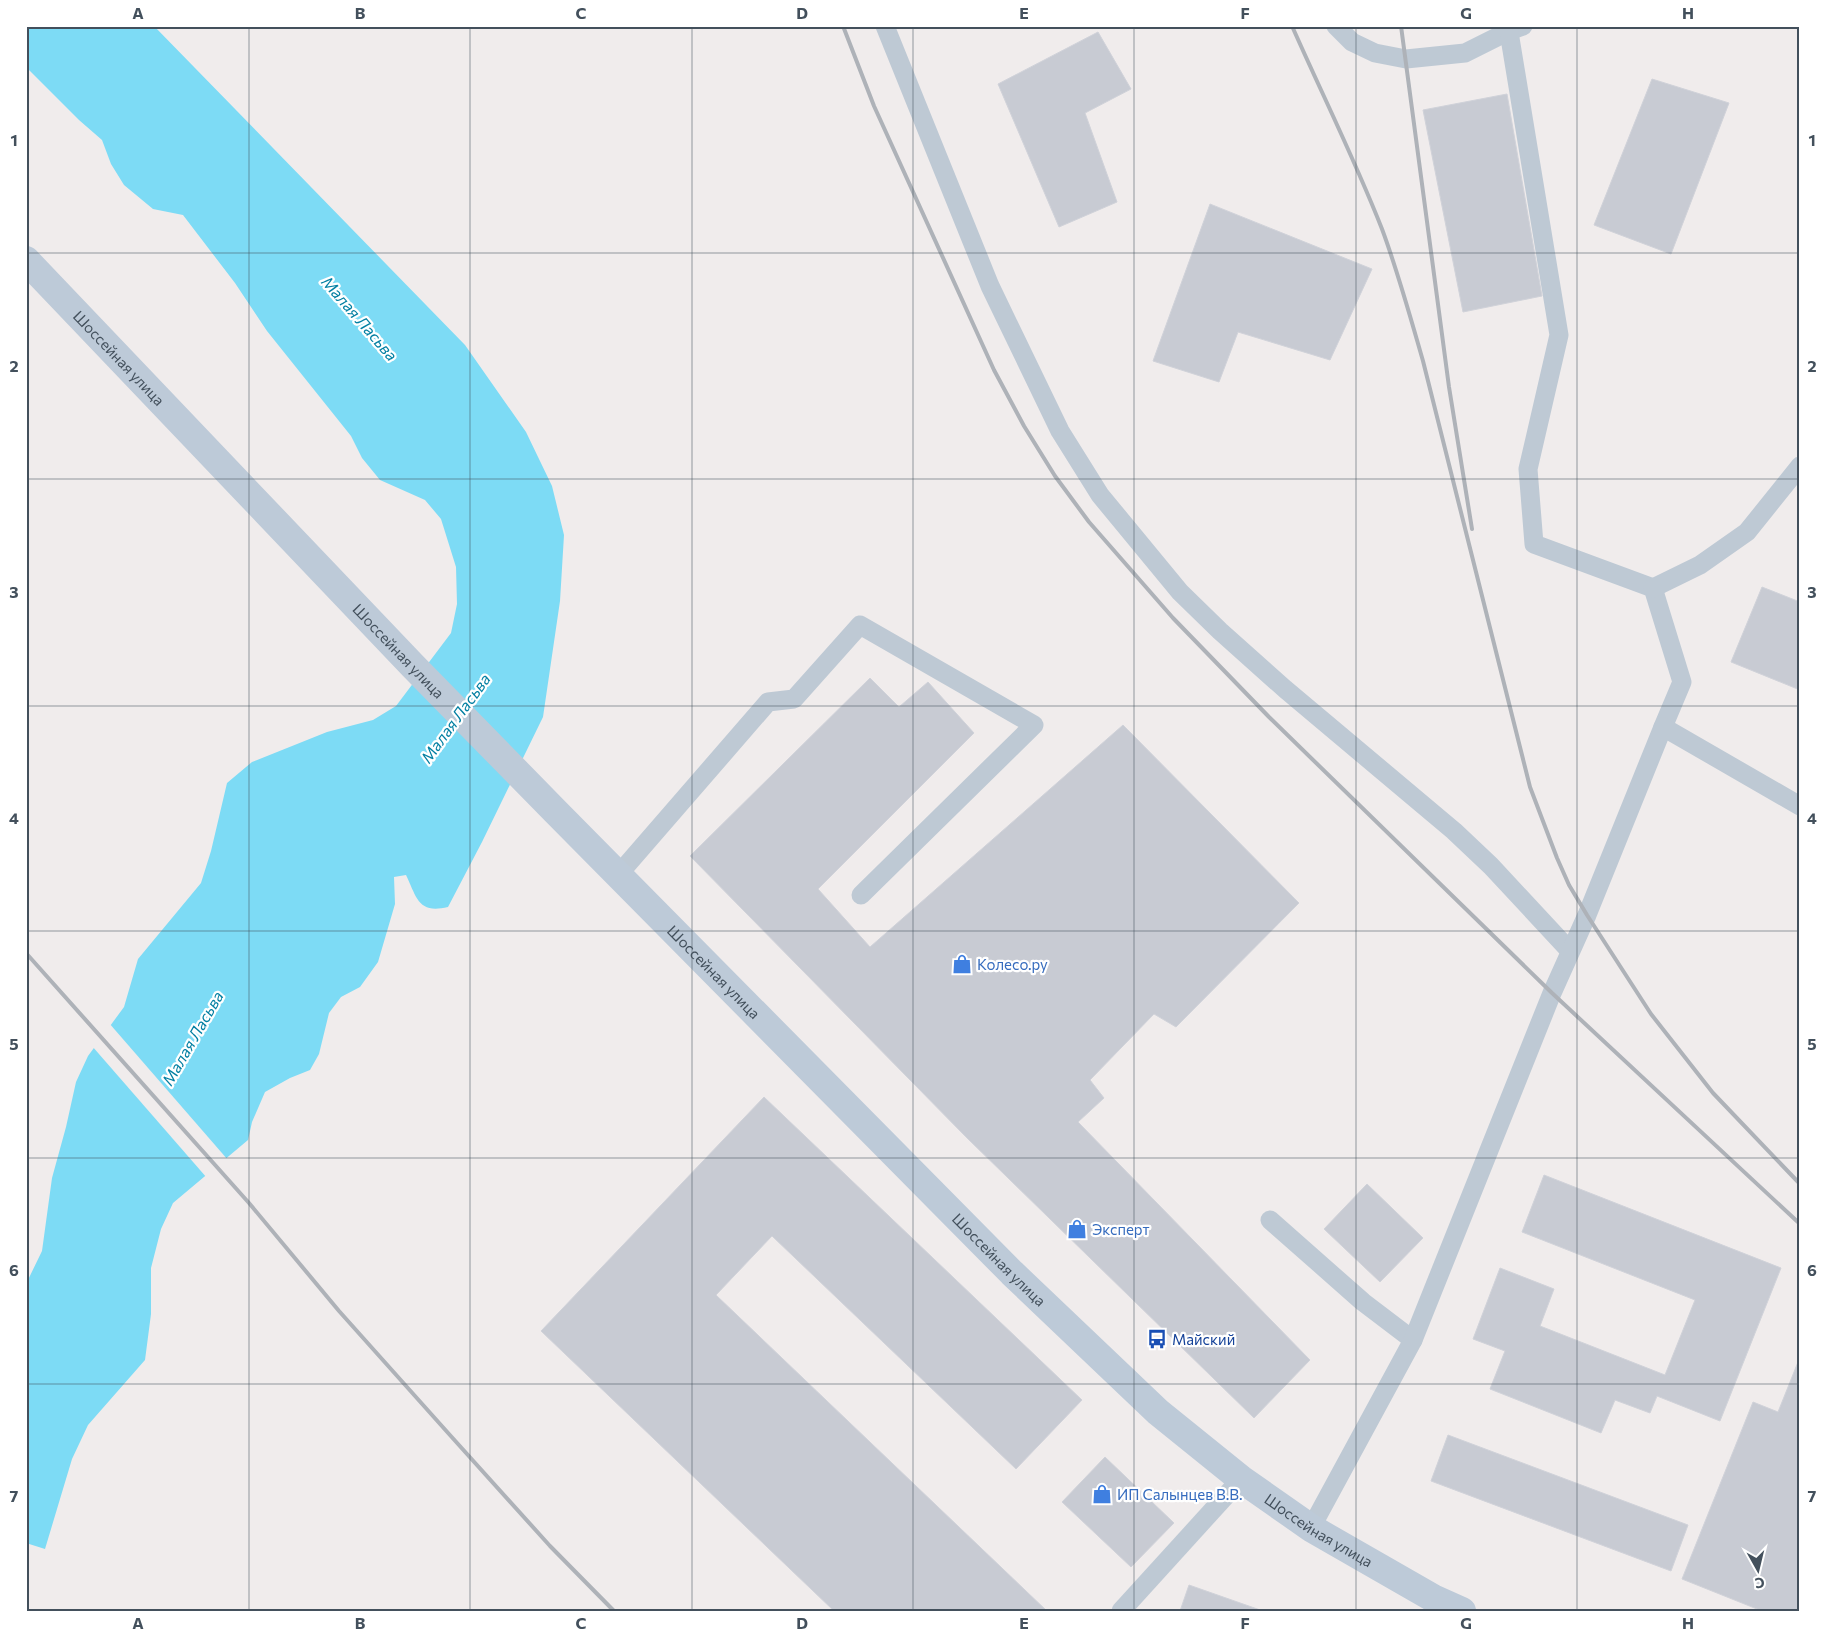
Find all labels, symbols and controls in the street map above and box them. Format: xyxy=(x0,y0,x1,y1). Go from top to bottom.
text: A xyxy=(132,3,144,22)
text: B xyxy=(355,3,366,22)
text: C xyxy=(576,3,587,22)
text: D xyxy=(796,3,808,22)
text: E xyxy=(1019,3,1029,22)
text: F xyxy=(1240,3,1250,22)
text: G xyxy=(1460,3,1472,22)
text: H xyxy=(1682,3,1694,22)
text: 1 xyxy=(10,130,18,149)
text: 1 xyxy=(1808,130,1816,149)
water label: Малая Ласьва xyxy=(318,272,402,364)
street label: Шоссейная улица xyxy=(70,307,169,409)
text: 2 xyxy=(9,356,19,375)
text: 2 xyxy=(1807,356,1817,375)
text: 3 xyxy=(9,582,19,601)
text: 3 xyxy=(1807,582,1817,601)
street label: Шоссейная улица xyxy=(349,600,448,702)
water label: Малая Ласьва xyxy=(416,670,494,766)
text: 4 xyxy=(9,808,19,827)
text: 4 xyxy=(1807,808,1817,827)
street label: Шоссейная улица xyxy=(664,921,764,1022)
shop icon: Колесо.ру xyxy=(951,953,973,975)
place label: Колесо.ру xyxy=(977,955,1048,973)
water label: Малая Ласьва xyxy=(157,987,227,1089)
text: 5 xyxy=(9,1034,19,1053)
text: 5 xyxy=(1807,1034,1817,1053)
street label: Шоссейная улица xyxy=(949,1209,1050,1309)
shop icon: Эксперт xyxy=(1066,1218,1088,1240)
place label: Эксперт xyxy=(1092,1220,1150,1238)
text: 6 xyxy=(9,1260,19,1279)
text: 6 xyxy=(1807,1260,1817,1279)
bus stop icon: Майский xyxy=(1146,1328,1168,1350)
place label: Майский xyxy=(1172,1330,1235,1348)
shop icon: ИП Салынцев В.В. xyxy=(1091,1483,1113,1505)
place label: ИП Салынцев В.В. xyxy=(1117,1485,1242,1503)
text: 7 xyxy=(10,1486,19,1505)
text: 7 xyxy=(1808,1486,1817,1505)
street label: Шоссейная улица xyxy=(1261,1489,1376,1571)
north arrow xyxy=(1734,1544,1784,1594)
text: С xyxy=(1754,1574,1766,1592)
text: A xyxy=(132,1613,144,1632)
text: B xyxy=(355,1613,366,1632)
text: C xyxy=(576,1613,587,1632)
text: D xyxy=(796,1613,808,1632)
text: E xyxy=(1019,1613,1029,1632)
text: F xyxy=(1240,1613,1250,1632)
text: G xyxy=(1460,1613,1472,1632)
text: H xyxy=(1682,1613,1694,1632)

